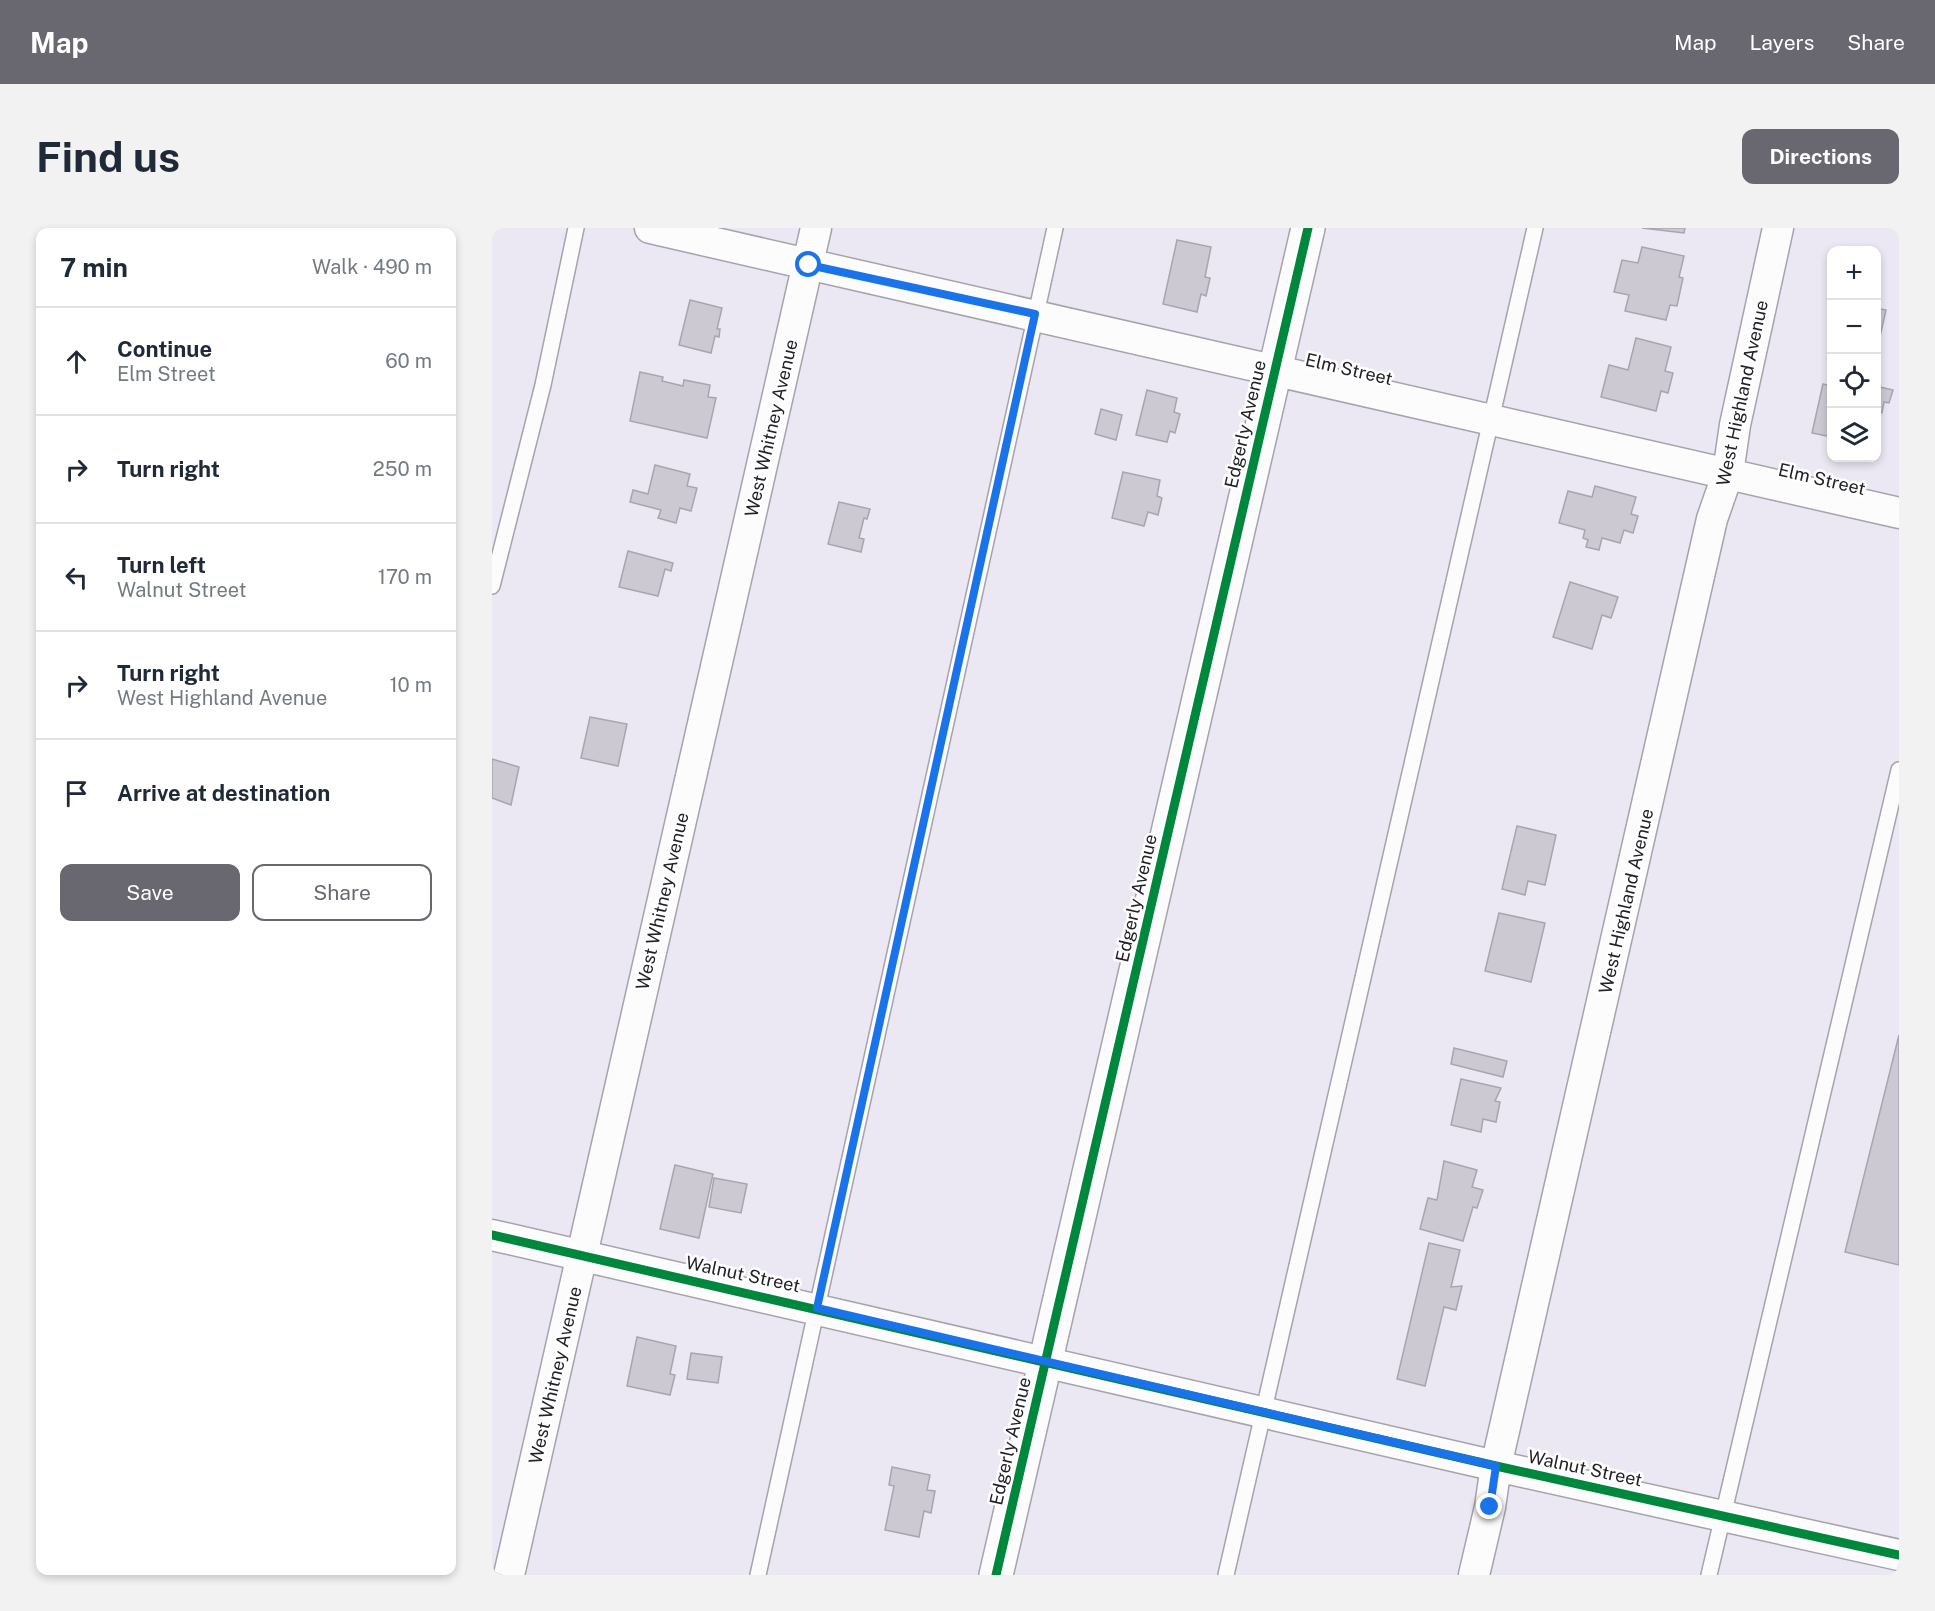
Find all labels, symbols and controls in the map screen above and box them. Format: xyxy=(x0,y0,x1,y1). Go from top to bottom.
text: Map xyxy=(30,26,89,59)
text: Map xyxy=(1674,30,1717,55)
text: Layers xyxy=(1750,30,1814,55)
text: Share xyxy=(1847,30,1905,55)
button: Directions xyxy=(1742,129,1899,184)
text: Find us xyxy=(36,132,180,181)
map controls xyxy=(1827,246,1881,462)
button: + xyxy=(1827,246,1881,300)
route start xyxy=(795,251,821,277)
text: 7 min xyxy=(60,252,128,283)
text: Walk · 490 m xyxy=(312,255,432,279)
street label: West Highland Avenue xyxy=(1712,298,1772,488)
button: − xyxy=(1827,300,1881,354)
text: Continue xyxy=(117,336,212,362)
street label: West Whitney Avenue xyxy=(740,337,802,519)
icon: ahead xyxy=(60,345,93,378)
text: 60 m xyxy=(385,349,432,373)
street label: Elm Street xyxy=(1303,349,1395,389)
button: locate xyxy=(1827,354,1881,408)
street label: Edgerly Avenue xyxy=(1220,358,1270,490)
text: Elm Street xyxy=(117,362,216,386)
button: layers xyxy=(1827,408,1881,462)
icon: right xyxy=(60,453,93,486)
text: Turn right xyxy=(117,456,220,482)
text: 250 m xyxy=(373,457,432,481)
street label: Elm Street xyxy=(1776,459,1868,499)
text: Turn left xyxy=(117,552,206,578)
icon: left xyxy=(60,561,93,594)
text: 170 m xyxy=(378,565,432,589)
text: Walnut Street xyxy=(117,578,246,602)
text: Turn right xyxy=(117,660,220,686)
icon: right xyxy=(60,669,93,702)
text: 10 m xyxy=(389,673,432,697)
text: West Highland Avenue xyxy=(117,686,327,710)
icon: arrive xyxy=(60,777,93,810)
text: Arrive at destination xyxy=(117,780,330,806)
street label: West Highland Avenue xyxy=(1594,806,1658,996)
street label: West Whitney Avenue xyxy=(631,810,693,992)
street label: Edgerly Avenue xyxy=(1111,832,1161,964)
button: Save xyxy=(60,864,240,921)
button: Share xyxy=(252,864,432,921)
street label: Walnut Street xyxy=(684,1252,802,1296)
street label: West Whitney Avenue xyxy=(524,1284,586,1466)
street label: Edgerly Avenue xyxy=(985,1375,1035,1507)
street label: Walnut Street xyxy=(1526,1446,1644,1490)
route end xyxy=(1476,1493,1502,1519)

